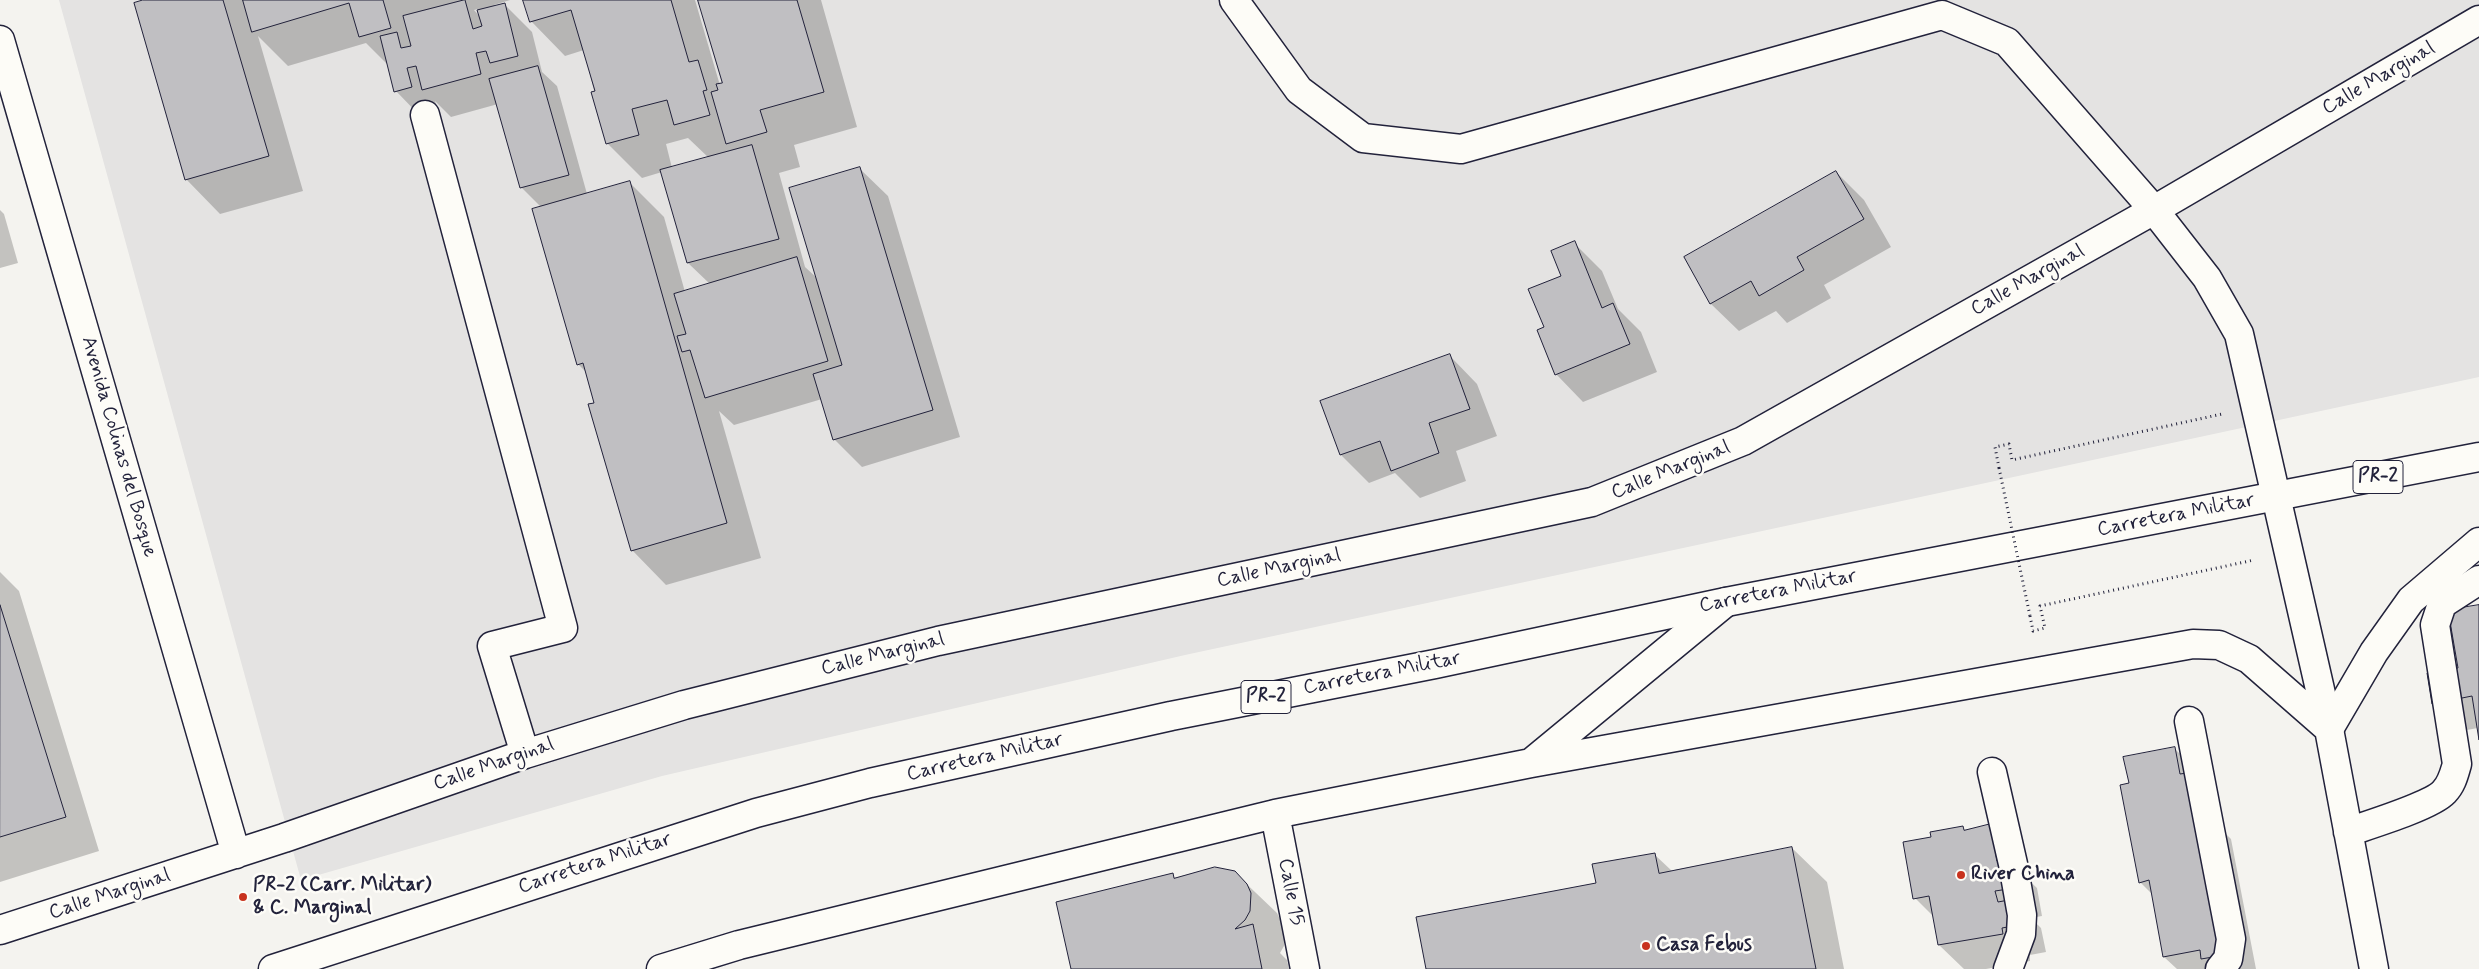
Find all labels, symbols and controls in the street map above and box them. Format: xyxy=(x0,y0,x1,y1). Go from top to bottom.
street label: Calle Marginal xyxy=(2318,37,2440,121)
street label: Calle Marginal xyxy=(1967,240,2089,322)
street label: Avenida Colinas del Bosque xyxy=(75,334,161,560)
street label: Calle Marginal xyxy=(1608,436,1734,506)
road number: PR-2 xyxy=(2353,461,2403,494)
street label: Carretera Militar xyxy=(2095,489,2257,543)
street label: Calle Marginal xyxy=(1215,544,1343,594)
street label: Carretera Militar xyxy=(1697,565,1859,619)
street label: Calle Marginal xyxy=(819,628,947,682)
street label: Carretera Militar xyxy=(1301,647,1463,701)
road number: PR-2 xyxy=(1241,680,1291,714)
street label: Carretera Militar xyxy=(905,728,1065,788)
street label: Calle Marginal xyxy=(431,733,557,797)
street label: Carretera Militar xyxy=(515,828,675,900)
street label: Calle 15 xyxy=(1272,856,1308,928)
place label: River China xyxy=(1971,863,2075,887)
street label: Calle Marginal xyxy=(46,864,174,926)
marker: River China xyxy=(1955,869,1967,881)
place label: PR-2 (Carr. Militar) & C. Marginal xyxy=(253,874,431,921)
marker: PR-2 (Carr. Militar) & C. Marginal xyxy=(237,891,249,903)
place label: Casa Febus xyxy=(1656,934,1752,958)
marker: Casa Febus xyxy=(1640,940,1652,952)

